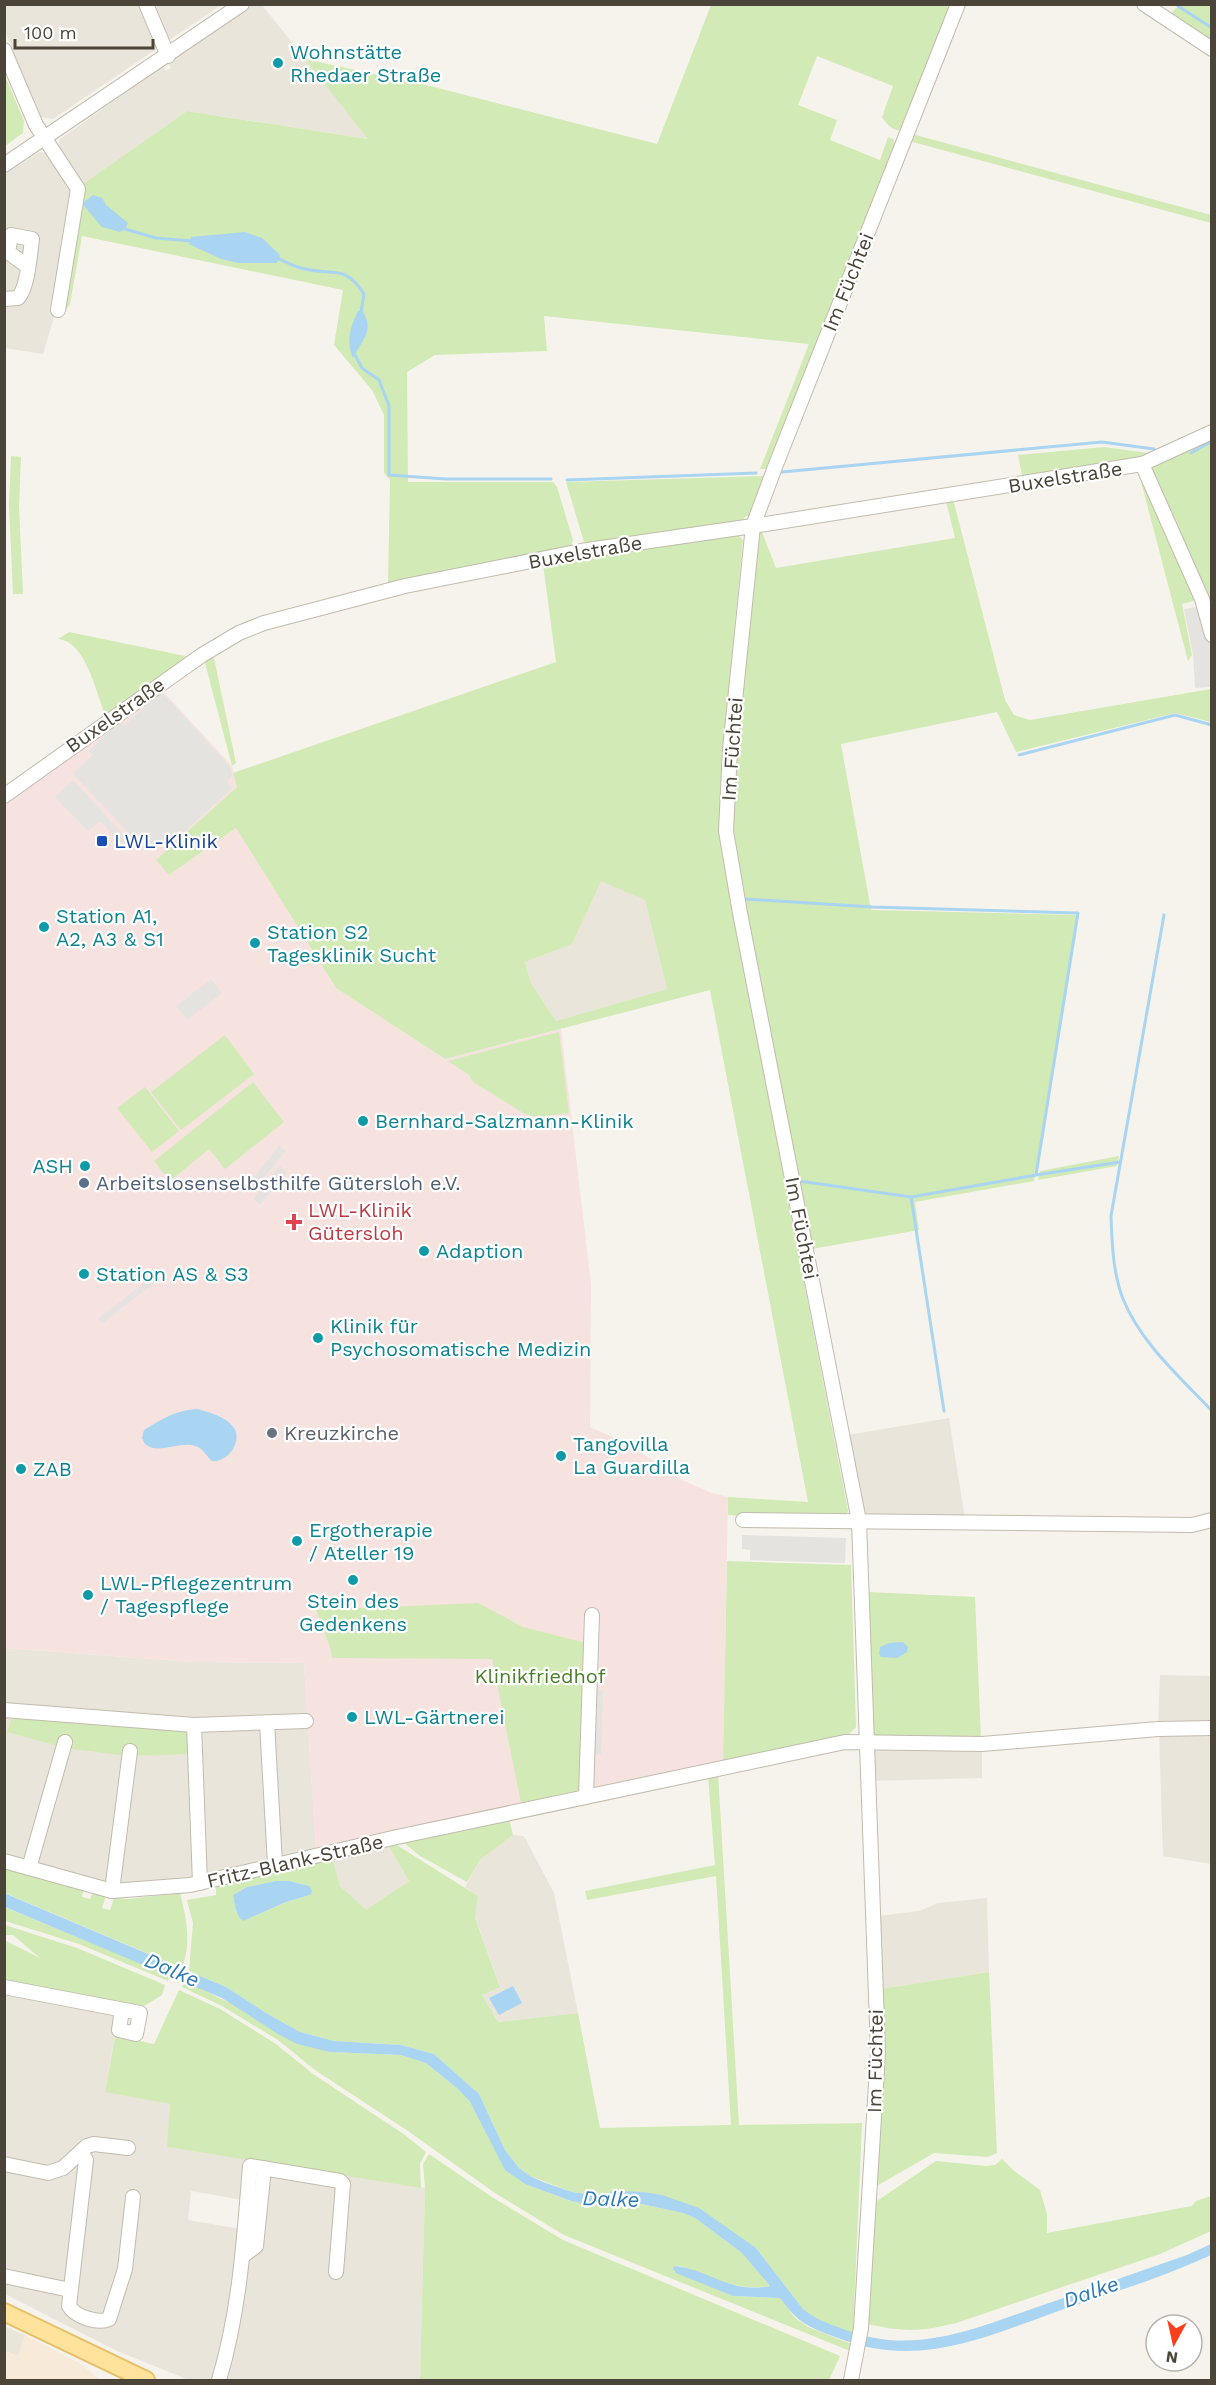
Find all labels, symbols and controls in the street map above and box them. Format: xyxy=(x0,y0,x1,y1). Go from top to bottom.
scale bar xyxy=(15,12,153,50)
text: 100 m xyxy=(24,22,77,43)
place label: Wohnstätte Rhedaer Straße xyxy=(290,40,441,87)
marker: Wohnstätte Rhedaer Straße xyxy=(271,56,285,70)
street label: Im Füchtei xyxy=(817,229,879,335)
street label: Buxelstraße xyxy=(1006,456,1124,498)
street label: Buxelstraße xyxy=(526,530,644,574)
street label: Buxelstraße xyxy=(61,672,169,758)
street label: Im Füchtei xyxy=(716,696,748,802)
place label: LWL-Klinik xyxy=(114,829,218,853)
marker: LWL-Klinik xyxy=(95,834,109,848)
place label: Station A1, A2, A3 & S1 xyxy=(56,904,164,951)
marker: Station A1, A2, A3 & S1 xyxy=(37,920,51,934)
place label: Station S2 Tagesklinik Sucht xyxy=(267,920,437,967)
marker: Station S2 Tagesklinik Sucht xyxy=(248,936,262,950)
place label: Bernhard-Salzmann-Klinik xyxy=(375,1109,634,1133)
marker: Bernhard-Salzmann-Klinik xyxy=(356,1114,370,1128)
place label: ASH xyxy=(32,1154,73,1178)
marker: ASH xyxy=(78,1159,92,1173)
place label: Arbeitslosenselbsthilfe Gütersloh e.V. xyxy=(96,1171,460,1195)
street label: Im Füchtei xyxy=(780,1175,824,1281)
marker: Arbeitslosenselbsthilfe Gütersloh e.V. xyxy=(77,1176,91,1190)
place label: LWL-Klinik Gütersloh xyxy=(308,1198,412,1245)
marker: LWL-Klinik Gütersloh xyxy=(285,1213,303,1231)
place label: Adaption xyxy=(436,1239,523,1263)
marker: Adaption xyxy=(417,1244,431,1258)
place label: Station AS & S3 xyxy=(96,1262,249,1286)
marker: Station AS & S3 xyxy=(77,1267,91,1281)
place label: Klinik für Psychosomatische Medizin xyxy=(330,1314,591,1361)
marker: Klinik für Psychosomatische Medizin xyxy=(311,1331,325,1345)
place label: Kreuzkirche xyxy=(284,1421,399,1445)
marker: Kreuzkirche xyxy=(265,1426,279,1440)
place label: Tangovilla La Guardilla xyxy=(573,1432,690,1479)
marker: Tangovilla La Guardilla xyxy=(554,1449,568,1463)
place label: ZAB xyxy=(33,1457,72,1481)
marker: ZAB xyxy=(14,1462,28,1476)
place label: Ergotherapie / Ateller 19 xyxy=(309,1518,433,1565)
marker: Ergotherapie / Ateller 19 xyxy=(290,1534,304,1548)
place label: LWL-Pflegezentrum / Tagespflege xyxy=(100,1571,292,1618)
marker: Stein des Gedenkens xyxy=(346,1573,360,1587)
marker: LWL-Pflegezentrum / Tagespflege xyxy=(81,1588,95,1602)
place label: Stein des Gedenkens xyxy=(299,1589,407,1636)
park label: Klinikfriedhof xyxy=(474,1664,606,1688)
place label: LWL-Gärtnerei xyxy=(364,1705,505,1729)
marker: LWL-Gärtnerei xyxy=(345,1710,359,1724)
street label: Fritz-Blank-Straße xyxy=(204,1829,386,1893)
water label: Dalke xyxy=(141,1947,203,1992)
street label: Im Füchtei xyxy=(862,2009,888,2113)
water label: Dalke xyxy=(582,2185,640,2212)
water label: Dalke xyxy=(1060,2270,1122,2313)
north arrow xyxy=(1144,2313,1204,2373)
text: N xyxy=(1165,2347,1179,2368)

